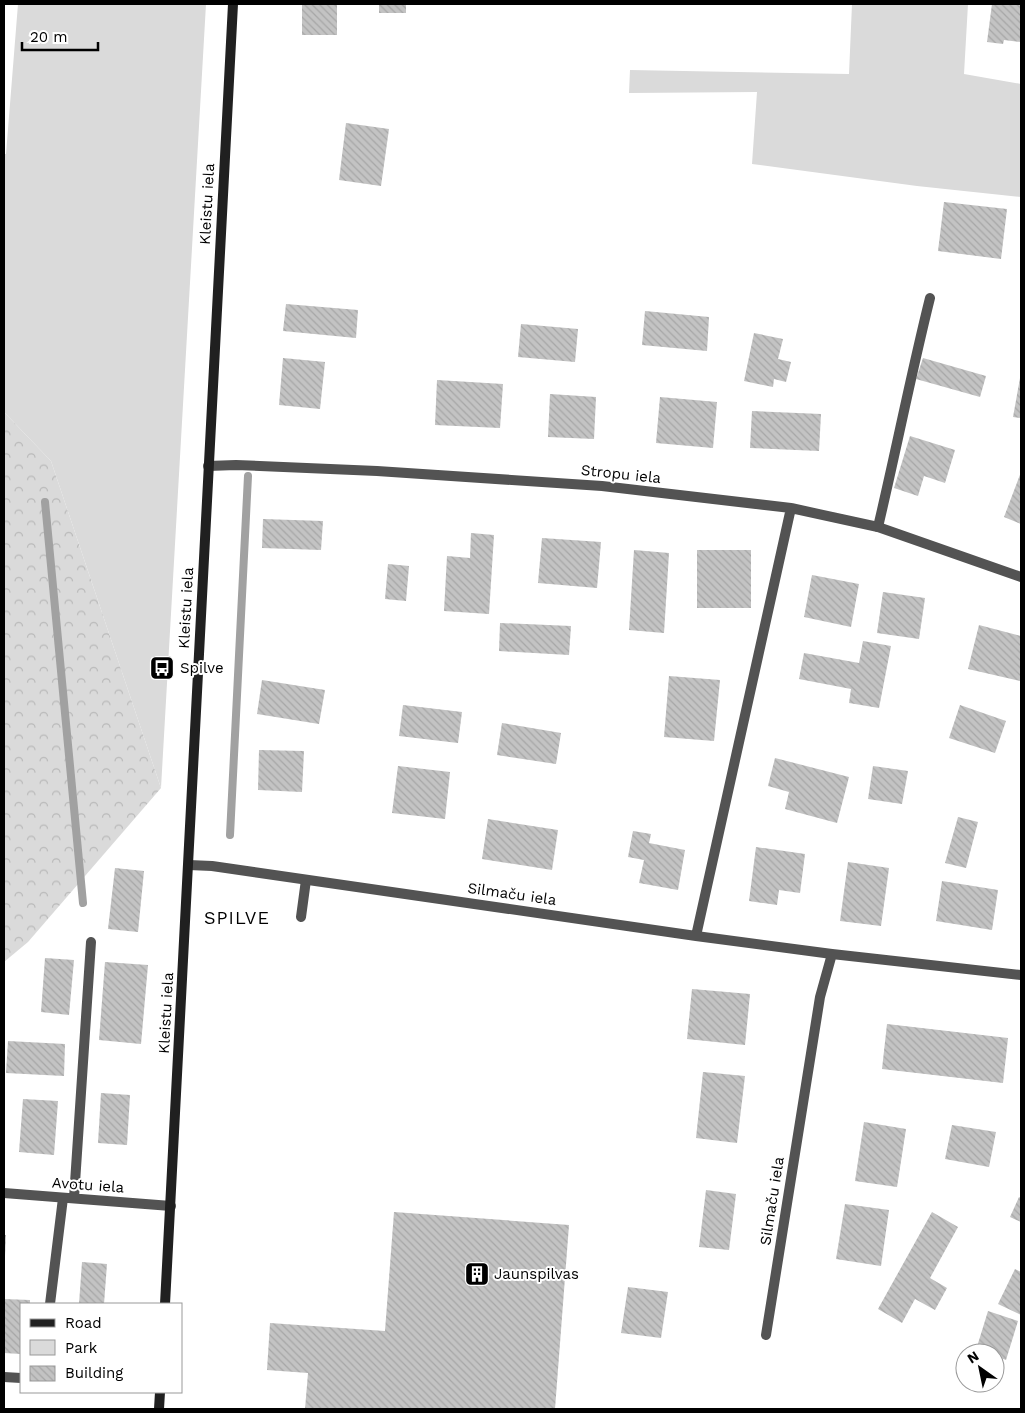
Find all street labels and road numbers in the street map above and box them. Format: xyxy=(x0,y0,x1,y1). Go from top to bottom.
street label: Kleistu iela xyxy=(196,162,218,245)
street label: Stropu iela xyxy=(580,461,662,487)
street label: Kleistu iela xyxy=(175,566,197,649)
street label: Silmaču iela xyxy=(466,879,558,909)
street label: Kleistu iela xyxy=(155,971,177,1054)
street label: Silmaču iela xyxy=(756,1155,788,1247)
street label: Avotu iela xyxy=(51,1173,125,1197)

